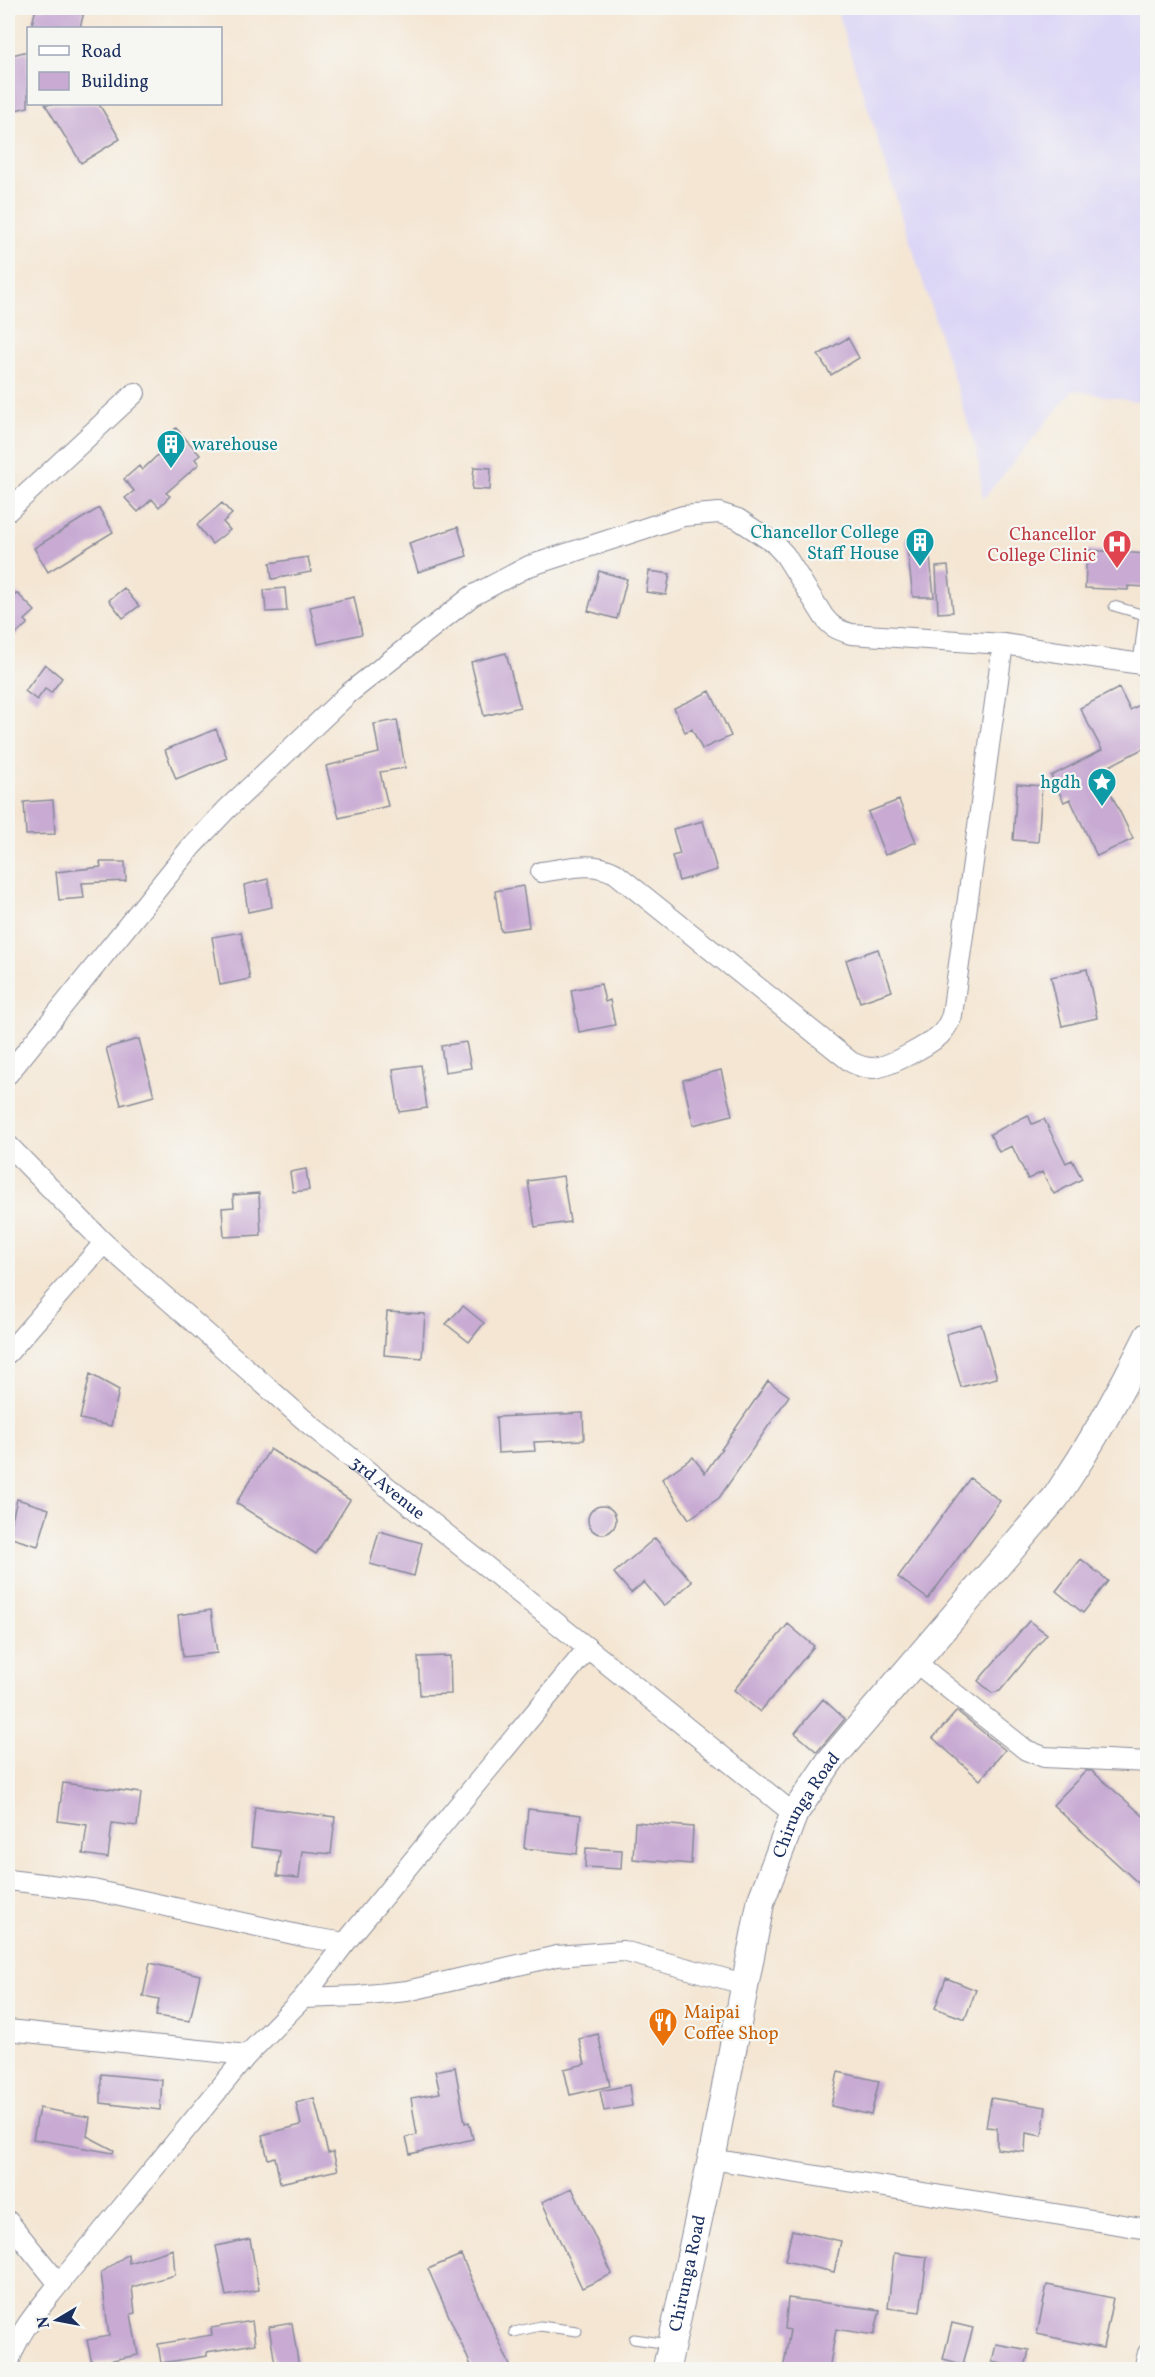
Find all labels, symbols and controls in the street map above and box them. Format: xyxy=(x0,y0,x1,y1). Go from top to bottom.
legend xyxy=(27,27,222,105)
text: Road xyxy=(81,40,122,65)
text: Building xyxy=(81,70,149,95)
building icon: warehouse xyxy=(155,428,187,470)
place label: warehouse xyxy=(192,433,278,458)
place label: Chancellor College Staff House xyxy=(751,521,899,567)
place label: Chancellor College Clinic xyxy=(987,523,1096,569)
building icon: Chancellor College Staff House xyxy=(904,526,936,568)
hospital icon: Chancellor College Clinic xyxy=(1101,528,1133,570)
place icon: hgdh xyxy=(1086,766,1118,808)
place label: hgdh xyxy=(1040,771,1081,796)
street label: 3rd Avenue xyxy=(344,1451,430,1526)
street label: Chirunga Road xyxy=(767,1747,846,1862)
place label: Maipai Coffee Shop xyxy=(684,2001,779,2047)
restaurant icon: Maipai Coffee Shop xyxy=(647,2006,679,2048)
street label: Chirunga Road xyxy=(664,2213,713,2334)
north arrow xyxy=(27,2290,87,2350)
text: N xyxy=(32,2314,56,2330)

